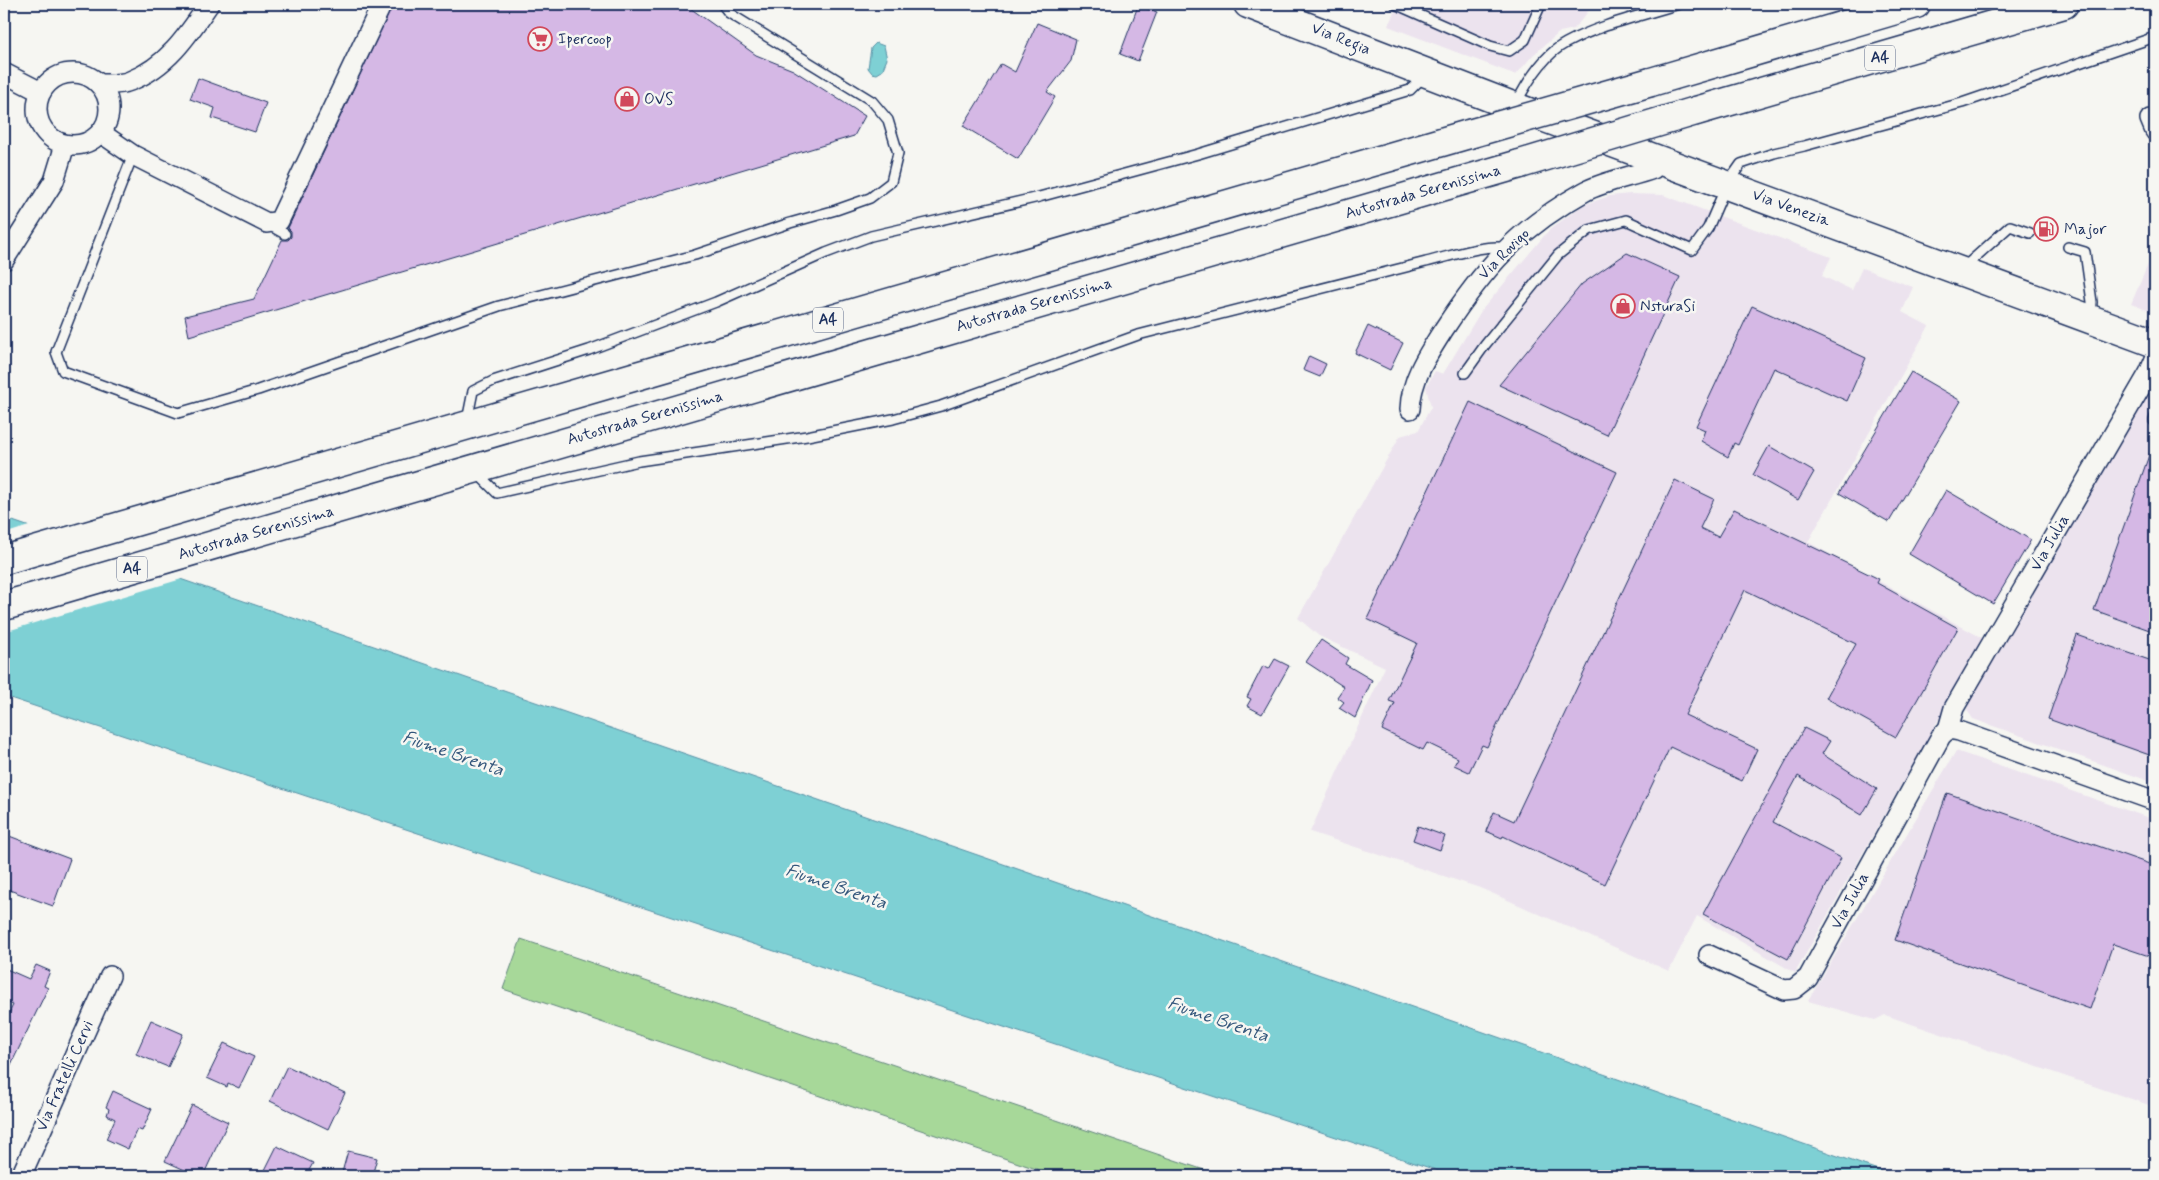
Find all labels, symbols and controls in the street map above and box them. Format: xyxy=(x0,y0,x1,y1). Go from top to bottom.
street label: Via Regia xyxy=(1308,18,1374,61)
supermarket icon: Ipercoop xyxy=(527,26,553,52)
place label: Ipercoop xyxy=(558,29,612,50)
road number: A4 xyxy=(1865,46,1895,70)
shop icon: OVS xyxy=(614,86,640,112)
place label: OVS xyxy=(644,89,673,110)
street label: Autostrada Serenissima xyxy=(1343,160,1503,224)
street label: Via Venezia xyxy=(1749,184,1833,232)
fuel station icon: Major xyxy=(2033,216,2059,242)
place label: Major xyxy=(2064,219,2107,240)
street label: Via Rovigo xyxy=(1474,224,1534,284)
street label: Autostrada Serenissima xyxy=(954,273,1114,337)
shop icon: NsturaSi xyxy=(1610,293,1636,319)
place label: NsturaSi xyxy=(1640,296,1696,317)
road number: A4 xyxy=(813,308,843,332)
street label: Autostrada Serenissima xyxy=(565,386,725,450)
street label: Autostrada Serenissima xyxy=(176,501,336,565)
street label: Via Julia xyxy=(2025,511,2075,575)
road number: A4 xyxy=(117,556,147,582)
water label: Fiume Brenta xyxy=(399,726,507,783)
water label: Fiume Brenta xyxy=(782,859,890,916)
street label: Via Julia xyxy=(1826,869,1874,933)
water label: Fiume Brenta xyxy=(1164,992,1272,1049)
street label: Via Fratelli Cervi xyxy=(31,1017,99,1135)

